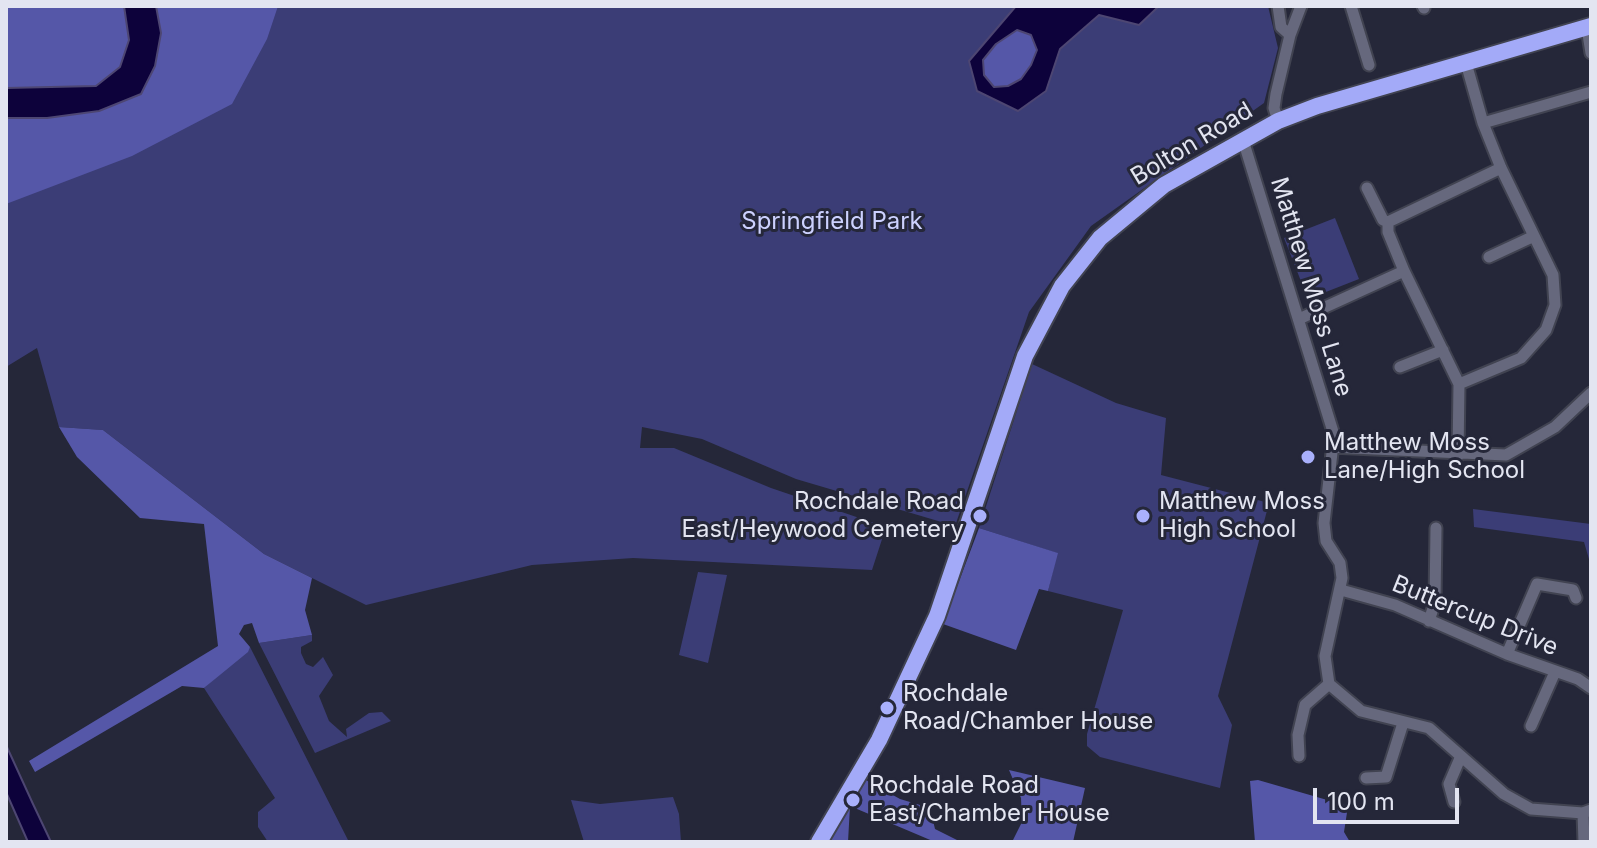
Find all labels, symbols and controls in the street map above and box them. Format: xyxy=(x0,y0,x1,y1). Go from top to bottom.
street label: Bolton Road xyxy=(1126,96,1258,192)
street label: Matthew Moss Lane xyxy=(1264,174,1358,400)
park label: Springfield Park xyxy=(741,208,923,236)
place label: Matthew Moss Lane/High School xyxy=(1324,429,1525,485)
marker: Matthew Moss Lane/High School xyxy=(1299,448,1317,466)
place label: Rochdale Road East/Heywood Cemetery xyxy=(682,488,964,544)
place label: Matthew Moss High School xyxy=(1159,488,1325,544)
marker: Rochdale Road East/Heywood Cemetery xyxy=(971,507,989,525)
marker: Matthew Moss High School xyxy=(1134,507,1152,525)
street label: Buttercup Drive xyxy=(1388,570,1562,662)
place label: Rochdale Road/Chamber House xyxy=(903,680,1153,736)
marker: Rochdale Road/Chamber House xyxy=(878,699,896,717)
place label: Rochdale Road East/Chamber House xyxy=(869,772,1110,828)
scale bar xyxy=(1317,772,1463,822)
text: 100 m xyxy=(1327,787,1395,816)
marker: Rochdale Road East/Chamber House xyxy=(844,791,862,809)

